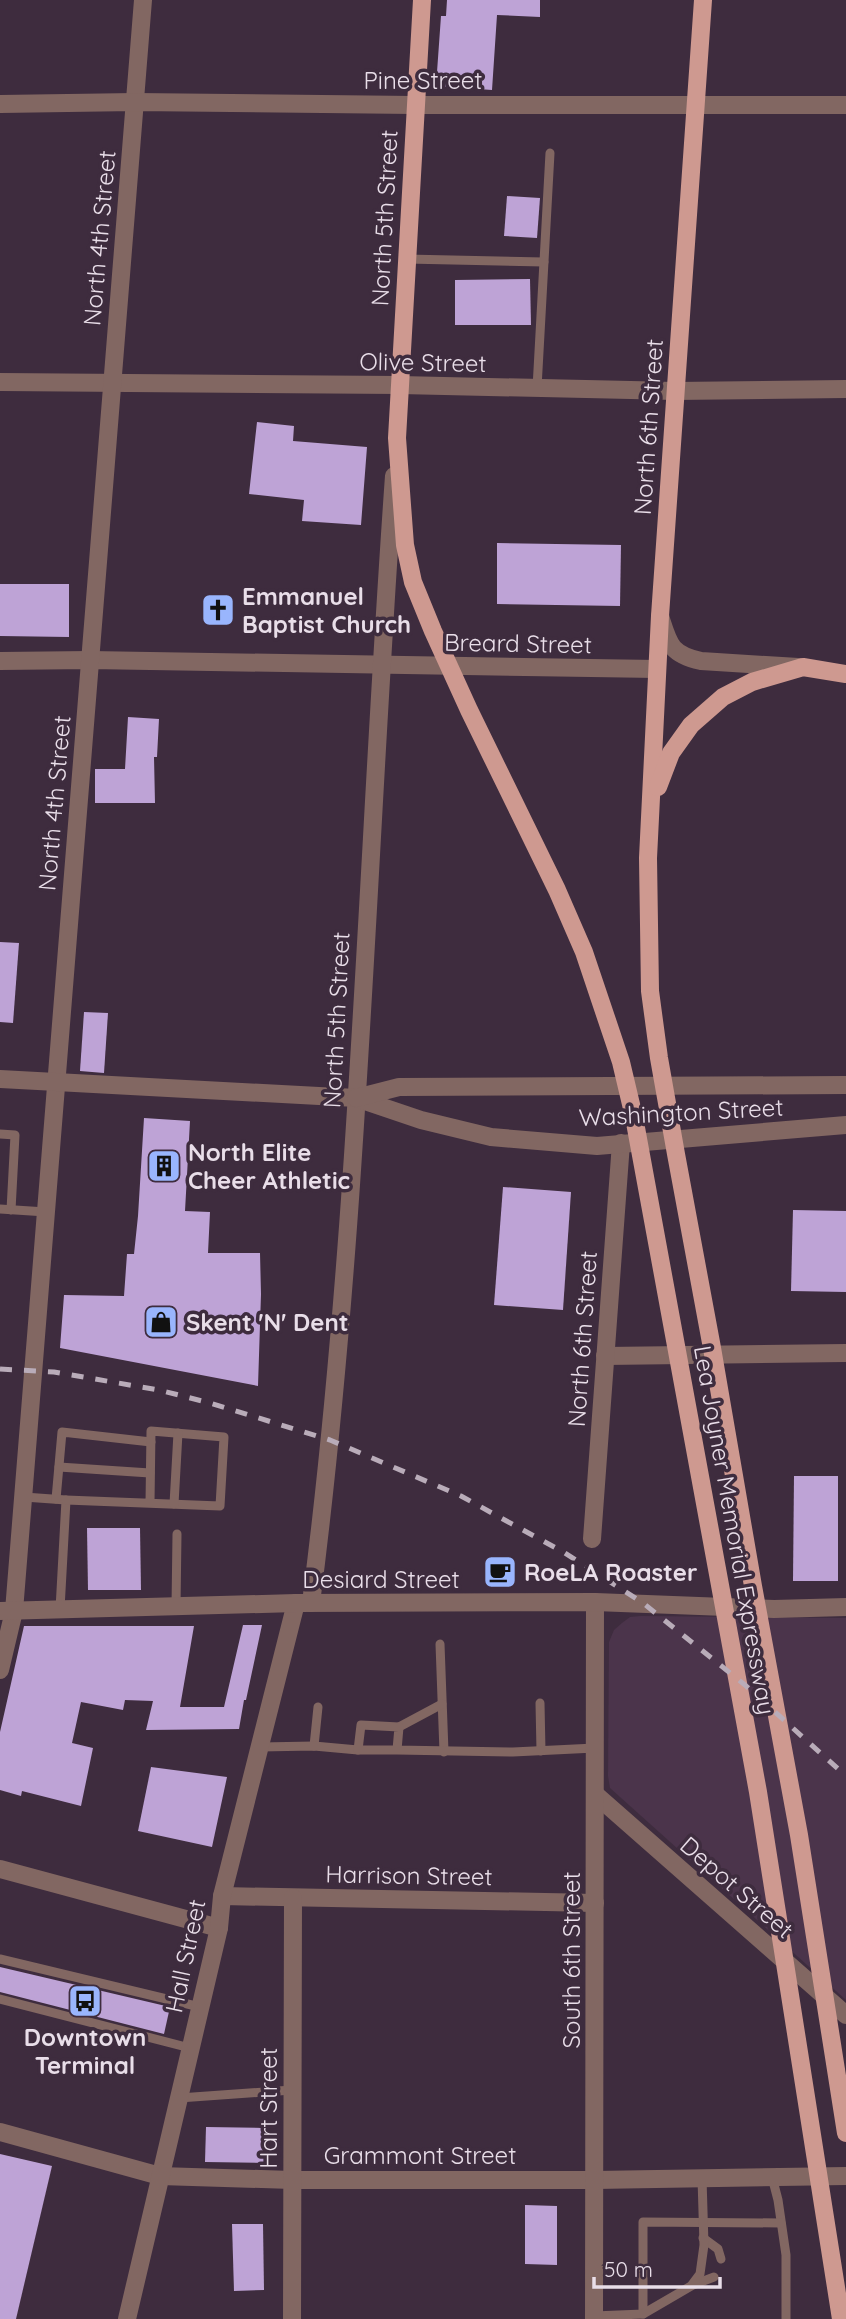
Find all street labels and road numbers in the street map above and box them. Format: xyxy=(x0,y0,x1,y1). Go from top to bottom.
street label: Pine Street xyxy=(363,65,483,95)
street label: North 5th Street xyxy=(364,129,404,307)
street label: North 4th Street xyxy=(76,149,122,327)
street label: North 6th Street xyxy=(627,338,669,516)
street label: Olive Street xyxy=(359,346,487,378)
street label: Breard Street xyxy=(444,627,592,659)
street label: North 4th Street xyxy=(31,714,77,892)
street label: North 5th Street xyxy=(316,931,356,1109)
street label: Washington Street xyxy=(578,1092,784,1132)
street label: North 6th Street xyxy=(561,1250,603,1428)
street label: Lea Joyner Memorial Expressway xyxy=(688,1343,782,1717)
street label: Desiard Street xyxy=(302,1564,460,1594)
street label: Depot Street xyxy=(674,1830,800,1944)
street label: Harrison Street xyxy=(325,1859,493,1891)
street label: South 6th Street xyxy=(556,1872,586,2048)
street label: Hall Street xyxy=(158,1897,212,2015)
street label: Hart Street xyxy=(253,2047,283,2169)
street label: Grammont Street xyxy=(324,2140,516,2170)

